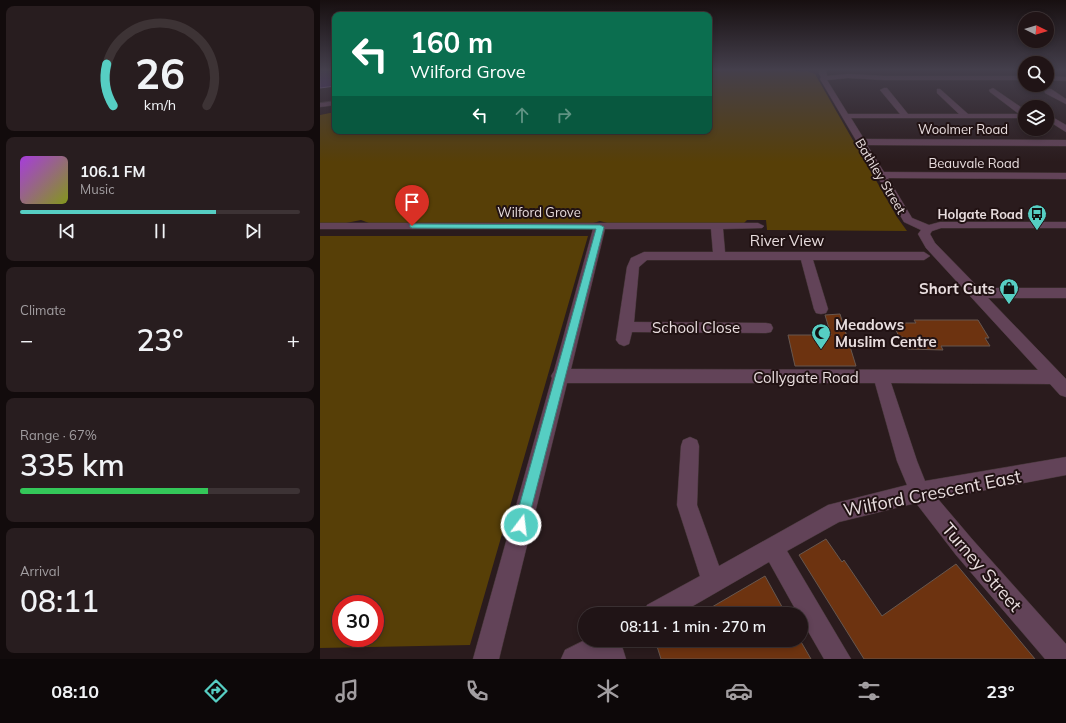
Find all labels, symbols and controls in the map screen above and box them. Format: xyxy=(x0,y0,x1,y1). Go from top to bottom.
north arrow xyxy=(1018,12,1054,48)
map controls xyxy=(1018,12,1054,136)
text: 160 m xyxy=(410,25,493,60)
icon: left xyxy=(344,28,396,80)
text: 26 xyxy=(135,47,185,99)
button: search xyxy=(1018,56,1054,92)
text: Wilford Grove xyxy=(410,60,526,83)
text: km/h xyxy=(144,96,176,114)
button: layers xyxy=(1018,100,1054,136)
icon: left xyxy=(469,104,491,126)
icon: ahead xyxy=(511,104,533,126)
icon: right xyxy=(553,104,575,126)
street label: Woolmer Road xyxy=(918,121,1008,137)
street label: Bathley Street xyxy=(852,135,910,217)
street label: Beauvale Road xyxy=(928,155,1020,171)
text: 106.1 FM xyxy=(80,162,145,181)
text: Music xyxy=(80,181,115,197)
pin xyxy=(395,185,429,226)
icon: arrive xyxy=(401,191,423,213)
bus stop icon: Holgate Road xyxy=(1026,203,1048,231)
street label: Wilford Grove xyxy=(497,204,581,220)
place label: Holgate Road xyxy=(937,206,1023,222)
icon: previous xyxy=(56,220,78,242)
icon: pause xyxy=(149,220,171,242)
icon: next xyxy=(242,220,264,242)
street label: River View xyxy=(750,231,824,250)
shop icon: Short Cuts xyxy=(998,277,1020,305)
place label: Short Cuts xyxy=(919,279,995,298)
text: Climate xyxy=(20,302,66,318)
place label: Meadows Muslim Centre xyxy=(835,315,937,351)
street label: School Close xyxy=(652,318,740,337)
text: 23° xyxy=(136,321,184,359)
mosque icon: Meadows Muslim Centre xyxy=(810,322,832,350)
text: − xyxy=(20,326,33,354)
text: + xyxy=(287,326,300,354)
street label: Collygate Road xyxy=(753,368,859,387)
text: Range · 67% xyxy=(20,427,97,443)
text: 335 km xyxy=(20,446,125,484)
street label: Wilford Crescent East xyxy=(841,464,1023,522)
position arrow xyxy=(500,504,542,546)
street label: Turney Street xyxy=(937,518,1027,616)
text: Arrival xyxy=(20,563,60,579)
text: 08:11 xyxy=(20,582,99,620)
speed limit sign: 30 xyxy=(332,595,384,647)
text: 08:11 · 1 min · 270 m xyxy=(620,617,766,636)
icon: directions xyxy=(202,677,230,705)
icon: music xyxy=(333,677,361,705)
icon: phone xyxy=(463,677,491,705)
icon: climate xyxy=(594,677,622,705)
icon: car xyxy=(725,677,753,705)
icon: filters xyxy=(855,677,883,705)
text: 08:10 xyxy=(51,680,99,703)
text: 23° xyxy=(986,680,1015,703)

